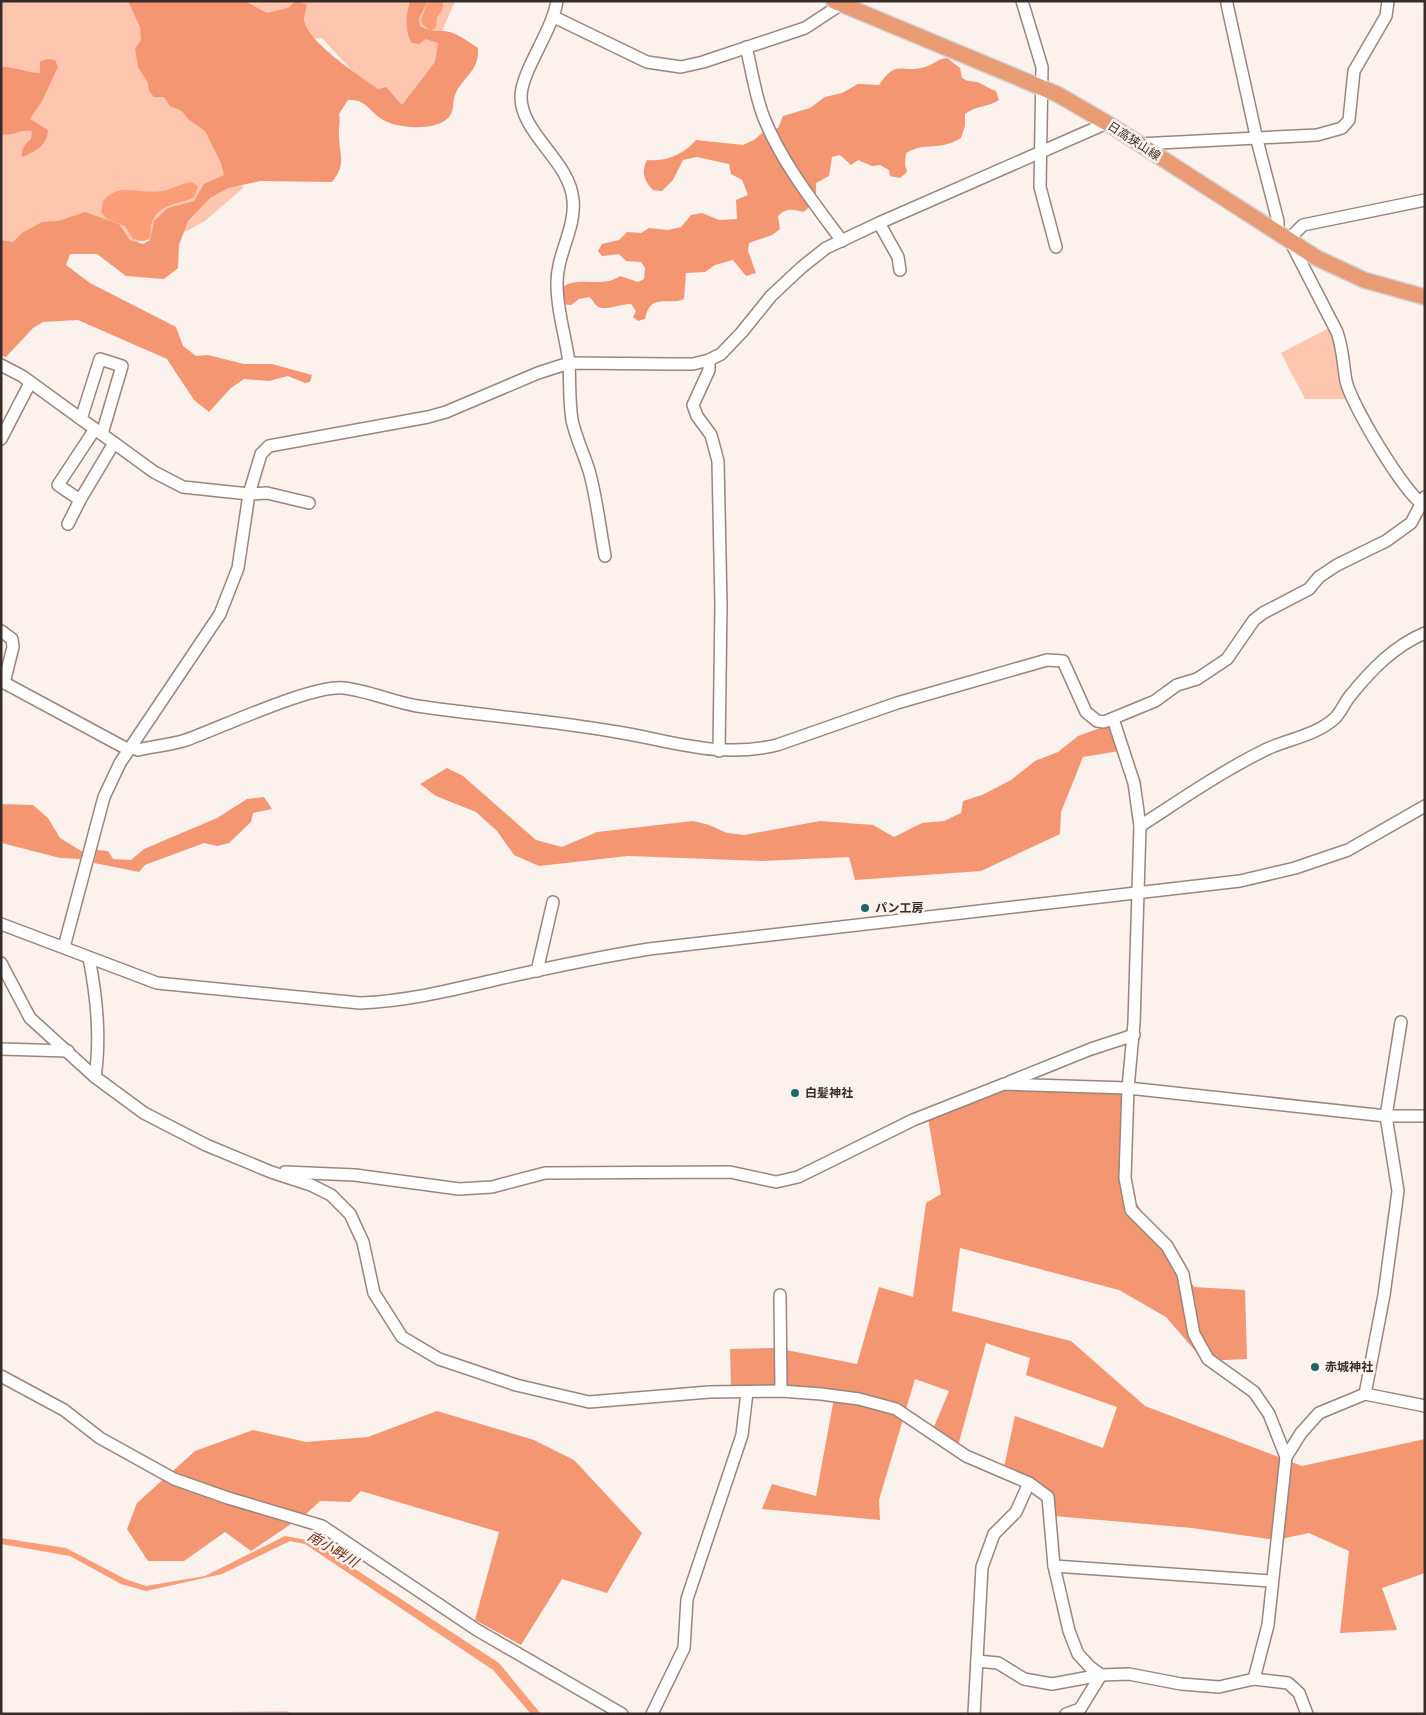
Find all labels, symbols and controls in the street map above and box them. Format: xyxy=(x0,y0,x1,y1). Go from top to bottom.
street label: 日高狭山線 xyxy=(1105,119,1163,163)
place label: パン工房 xyxy=(875,901,924,915)
marker: パン工房 xyxy=(859,902,871,914)
place label: 白髪神社 xyxy=(805,1086,853,1100)
marker: 白髪神社 xyxy=(789,1087,801,1099)
place label: 赤城神社 xyxy=(1325,1360,1373,1374)
marker: 赤城神社 xyxy=(1309,1361,1321,1373)
water label: 南小畔川 xyxy=(304,1528,363,1572)

